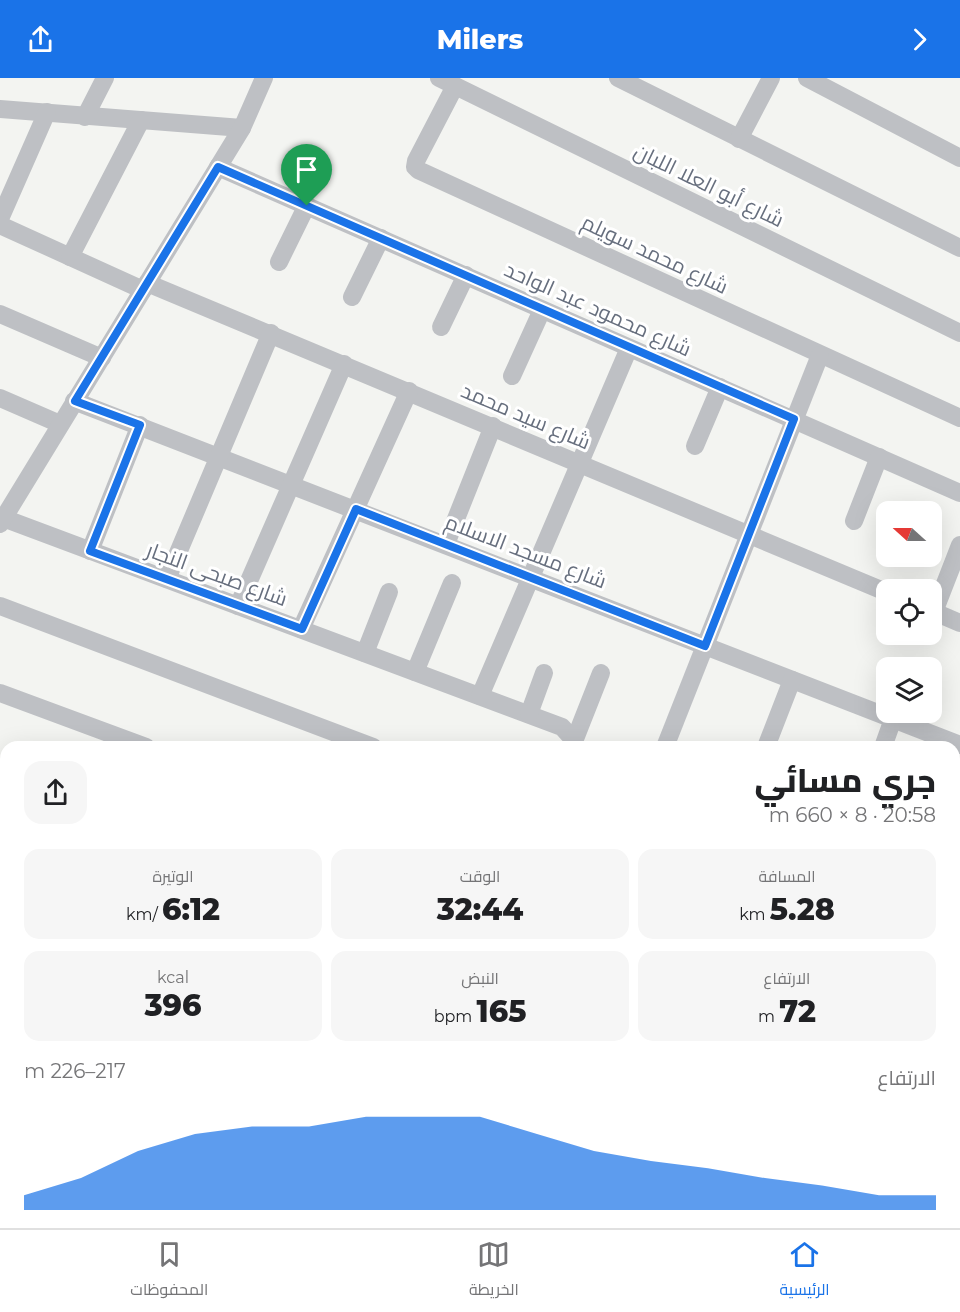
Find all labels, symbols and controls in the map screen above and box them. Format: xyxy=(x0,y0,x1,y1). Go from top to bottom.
icon: share xyxy=(24,23,57,56)
text: Milers xyxy=(437,23,523,56)
icon: forward xyxy=(903,23,936,56)
street label: شارع أبو العلا اللبان xyxy=(629,138,788,234)
pin xyxy=(281,144,332,206)
icon: arrive xyxy=(290,153,323,186)
street label: شارع محمد سويلم xyxy=(577,209,732,301)
street label: شارع محمود عبد الواحد xyxy=(500,257,695,363)
street label: شارع سيد محمد xyxy=(457,378,594,456)
north arrow xyxy=(876,501,942,567)
map controls xyxy=(876,501,942,723)
street label: شارع مسجد الاسلام xyxy=(441,509,610,595)
street label: شارع صبحى النجار xyxy=(141,537,291,613)
button: locate xyxy=(876,579,942,645)
button: layers xyxy=(876,657,942,723)
text: جري مسائي xyxy=(755,760,936,800)
button: share xyxy=(24,761,87,824)
text: 20:58 · 8 × 660 m xyxy=(769,803,936,827)
text: الوتيرة xyxy=(152,867,194,886)
text: الوقت xyxy=(460,867,500,886)
text: المسافة xyxy=(759,867,815,886)
text: 6:12 xyxy=(162,891,220,928)
text: 32:44 xyxy=(437,891,523,928)
text: 5.28 xyxy=(770,891,835,928)
text: /km xyxy=(126,905,162,924)
text: km xyxy=(739,905,770,924)
text: kcal xyxy=(157,968,189,987)
text: النبض xyxy=(461,969,499,988)
text: الارتفاع xyxy=(764,969,810,988)
text: 396 xyxy=(144,987,202,1024)
text: 165 xyxy=(477,993,526,1030)
text: 72 xyxy=(779,993,816,1030)
text: bpm xyxy=(434,1007,477,1026)
text: m xyxy=(758,1007,779,1026)
text: 217–226 m xyxy=(24,1059,126,1083)
text: الارتفاع xyxy=(877,1066,936,1090)
tab: المحفوظات xyxy=(130,1238,208,1304)
tab: الخريطة xyxy=(469,1238,519,1304)
tab: الرئيسية xyxy=(779,1238,830,1304)

